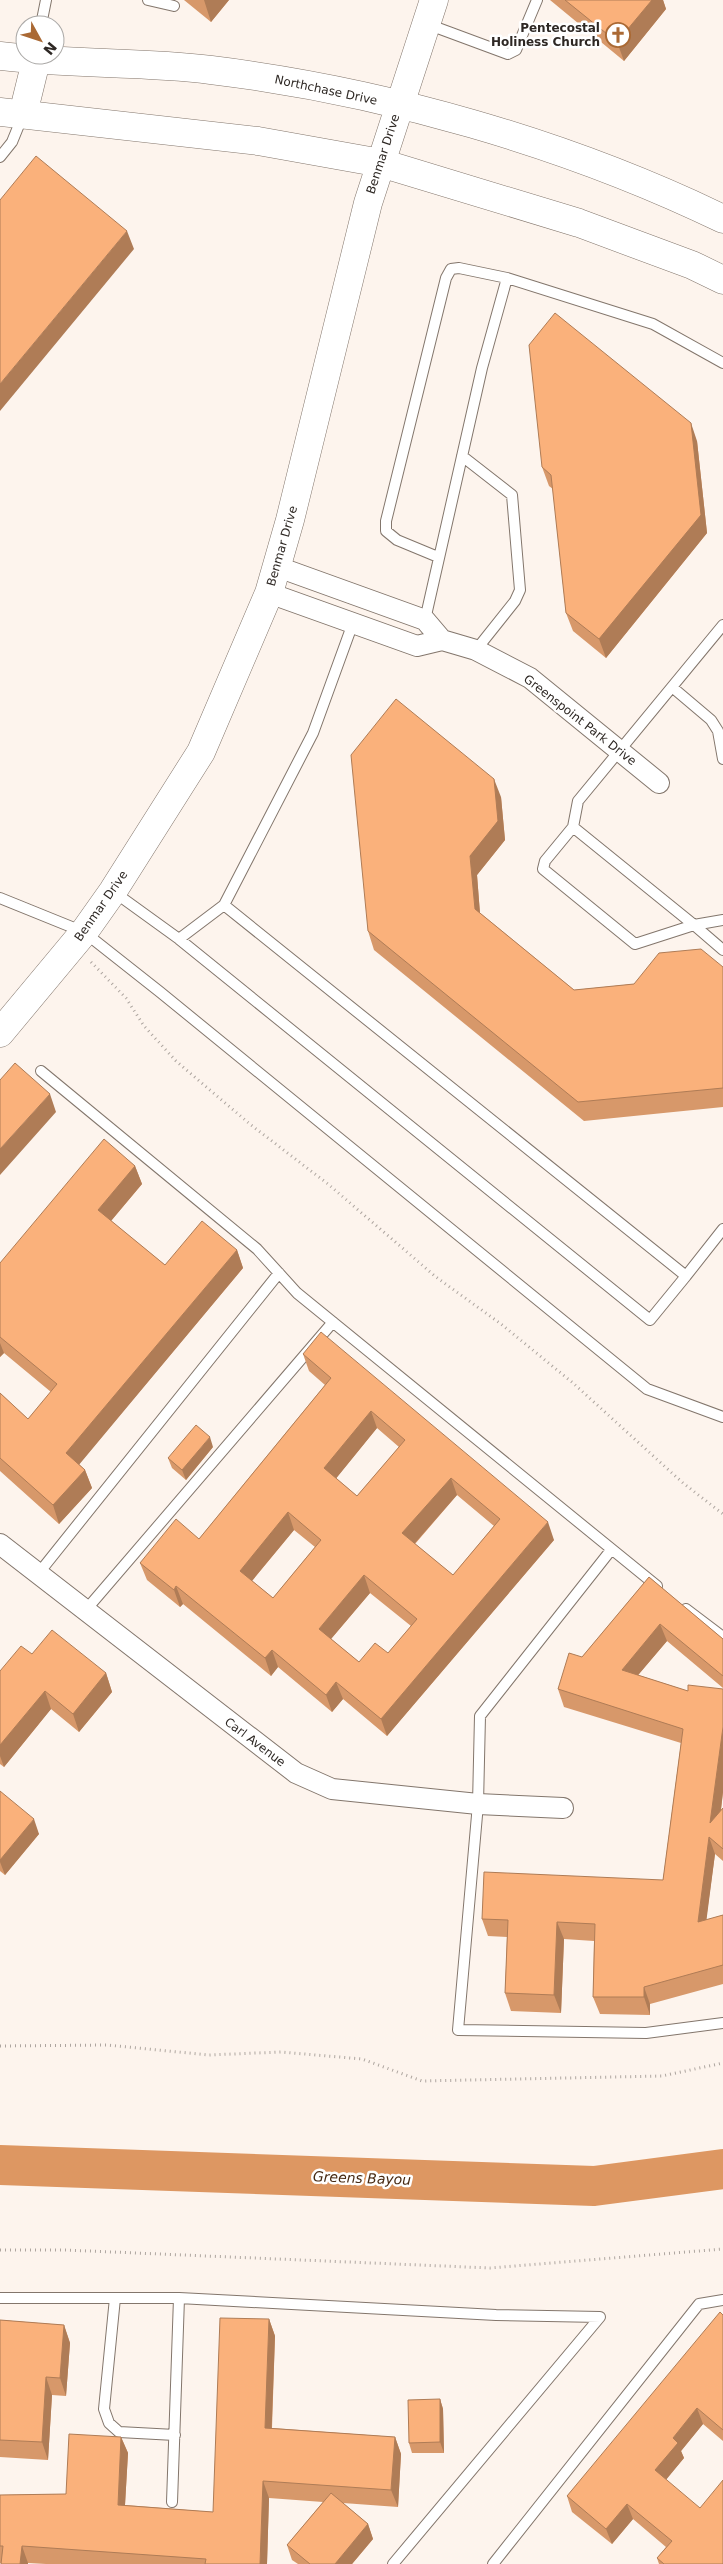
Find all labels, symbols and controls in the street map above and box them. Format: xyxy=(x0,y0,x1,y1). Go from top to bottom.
north arrow xyxy=(15,15,65,65)
place label: Pentecostal Holiness Church xyxy=(491,21,600,49)
church icon: Pentecostal Holiness Church xyxy=(605,22,631,48)
text: N xyxy=(40,39,60,58)
street label: Northchase Drive xyxy=(273,72,379,108)
street label: Benmar Drive xyxy=(364,112,402,196)
street label: Benmar Drive xyxy=(264,504,300,588)
street label: Greenspoint Park Drive xyxy=(521,672,639,768)
street label: Benmar Drive xyxy=(71,868,131,944)
street label: Carl Avenue xyxy=(222,1715,288,1769)
water label: Greens Bayou xyxy=(313,2168,412,2188)

